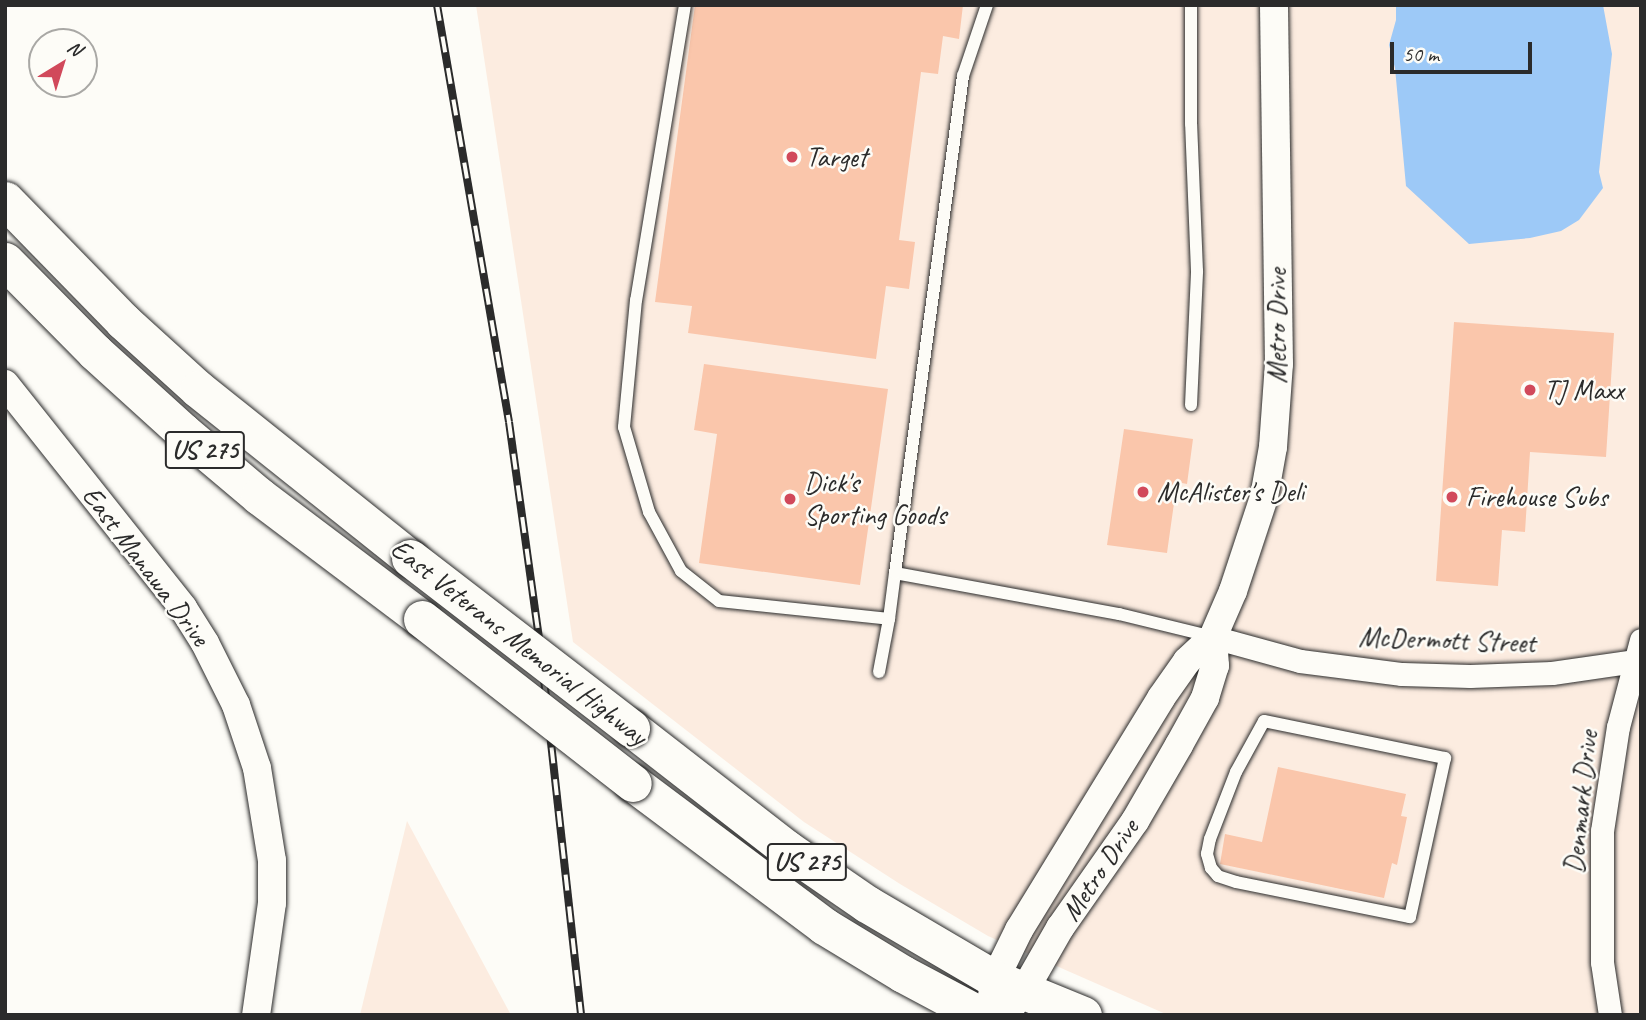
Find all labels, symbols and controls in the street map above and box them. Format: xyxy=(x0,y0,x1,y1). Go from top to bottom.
north arrow xyxy=(28,28,98,98)
scale bar xyxy=(1394,28,1536,72)
text: N xyxy=(63,35,87,61)
text: 50 m xyxy=(1403,41,1439,67)
place label: Target xyxy=(806,140,867,174)
marker: Target xyxy=(784,149,800,165)
street label: Metro Drive xyxy=(1260,268,1294,384)
place label: TJ Maxx xyxy=(1544,373,1624,407)
marker: TJ Maxx xyxy=(1522,382,1538,398)
road number: US 275 xyxy=(165,428,245,472)
place label: Dick's Sporting Goods xyxy=(804,466,946,532)
place label: McAlister's Deli xyxy=(1157,475,1305,509)
street label: East Manawa Drive xyxy=(75,479,217,653)
place label: Firehouse Subs xyxy=(1466,480,1607,514)
marker: McAlister's Deli xyxy=(1135,484,1151,500)
marker: Firehouse Subs xyxy=(1444,489,1460,505)
marker: Dick's Sporting Goods xyxy=(782,491,798,507)
street label: East Veterans Memorial Highway xyxy=(384,531,654,753)
street label: McDermott Street xyxy=(1358,620,1536,660)
street label: Denmark Drive xyxy=(1557,729,1605,875)
street label: Metro Drive xyxy=(1054,813,1146,927)
road number: US 275 xyxy=(767,840,847,884)

